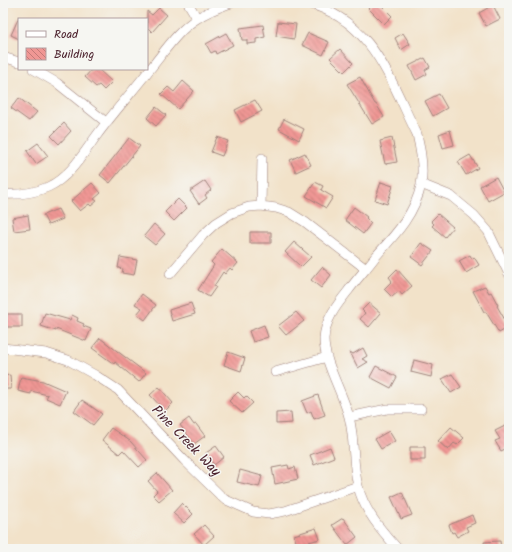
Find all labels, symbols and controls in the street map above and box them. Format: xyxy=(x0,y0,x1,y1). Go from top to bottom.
legend xyxy=(18,18,148,70)
text: Road xyxy=(54,25,79,44)
text: Building xyxy=(54,45,94,64)
street label: Pine Creek Way xyxy=(146,400,226,482)

